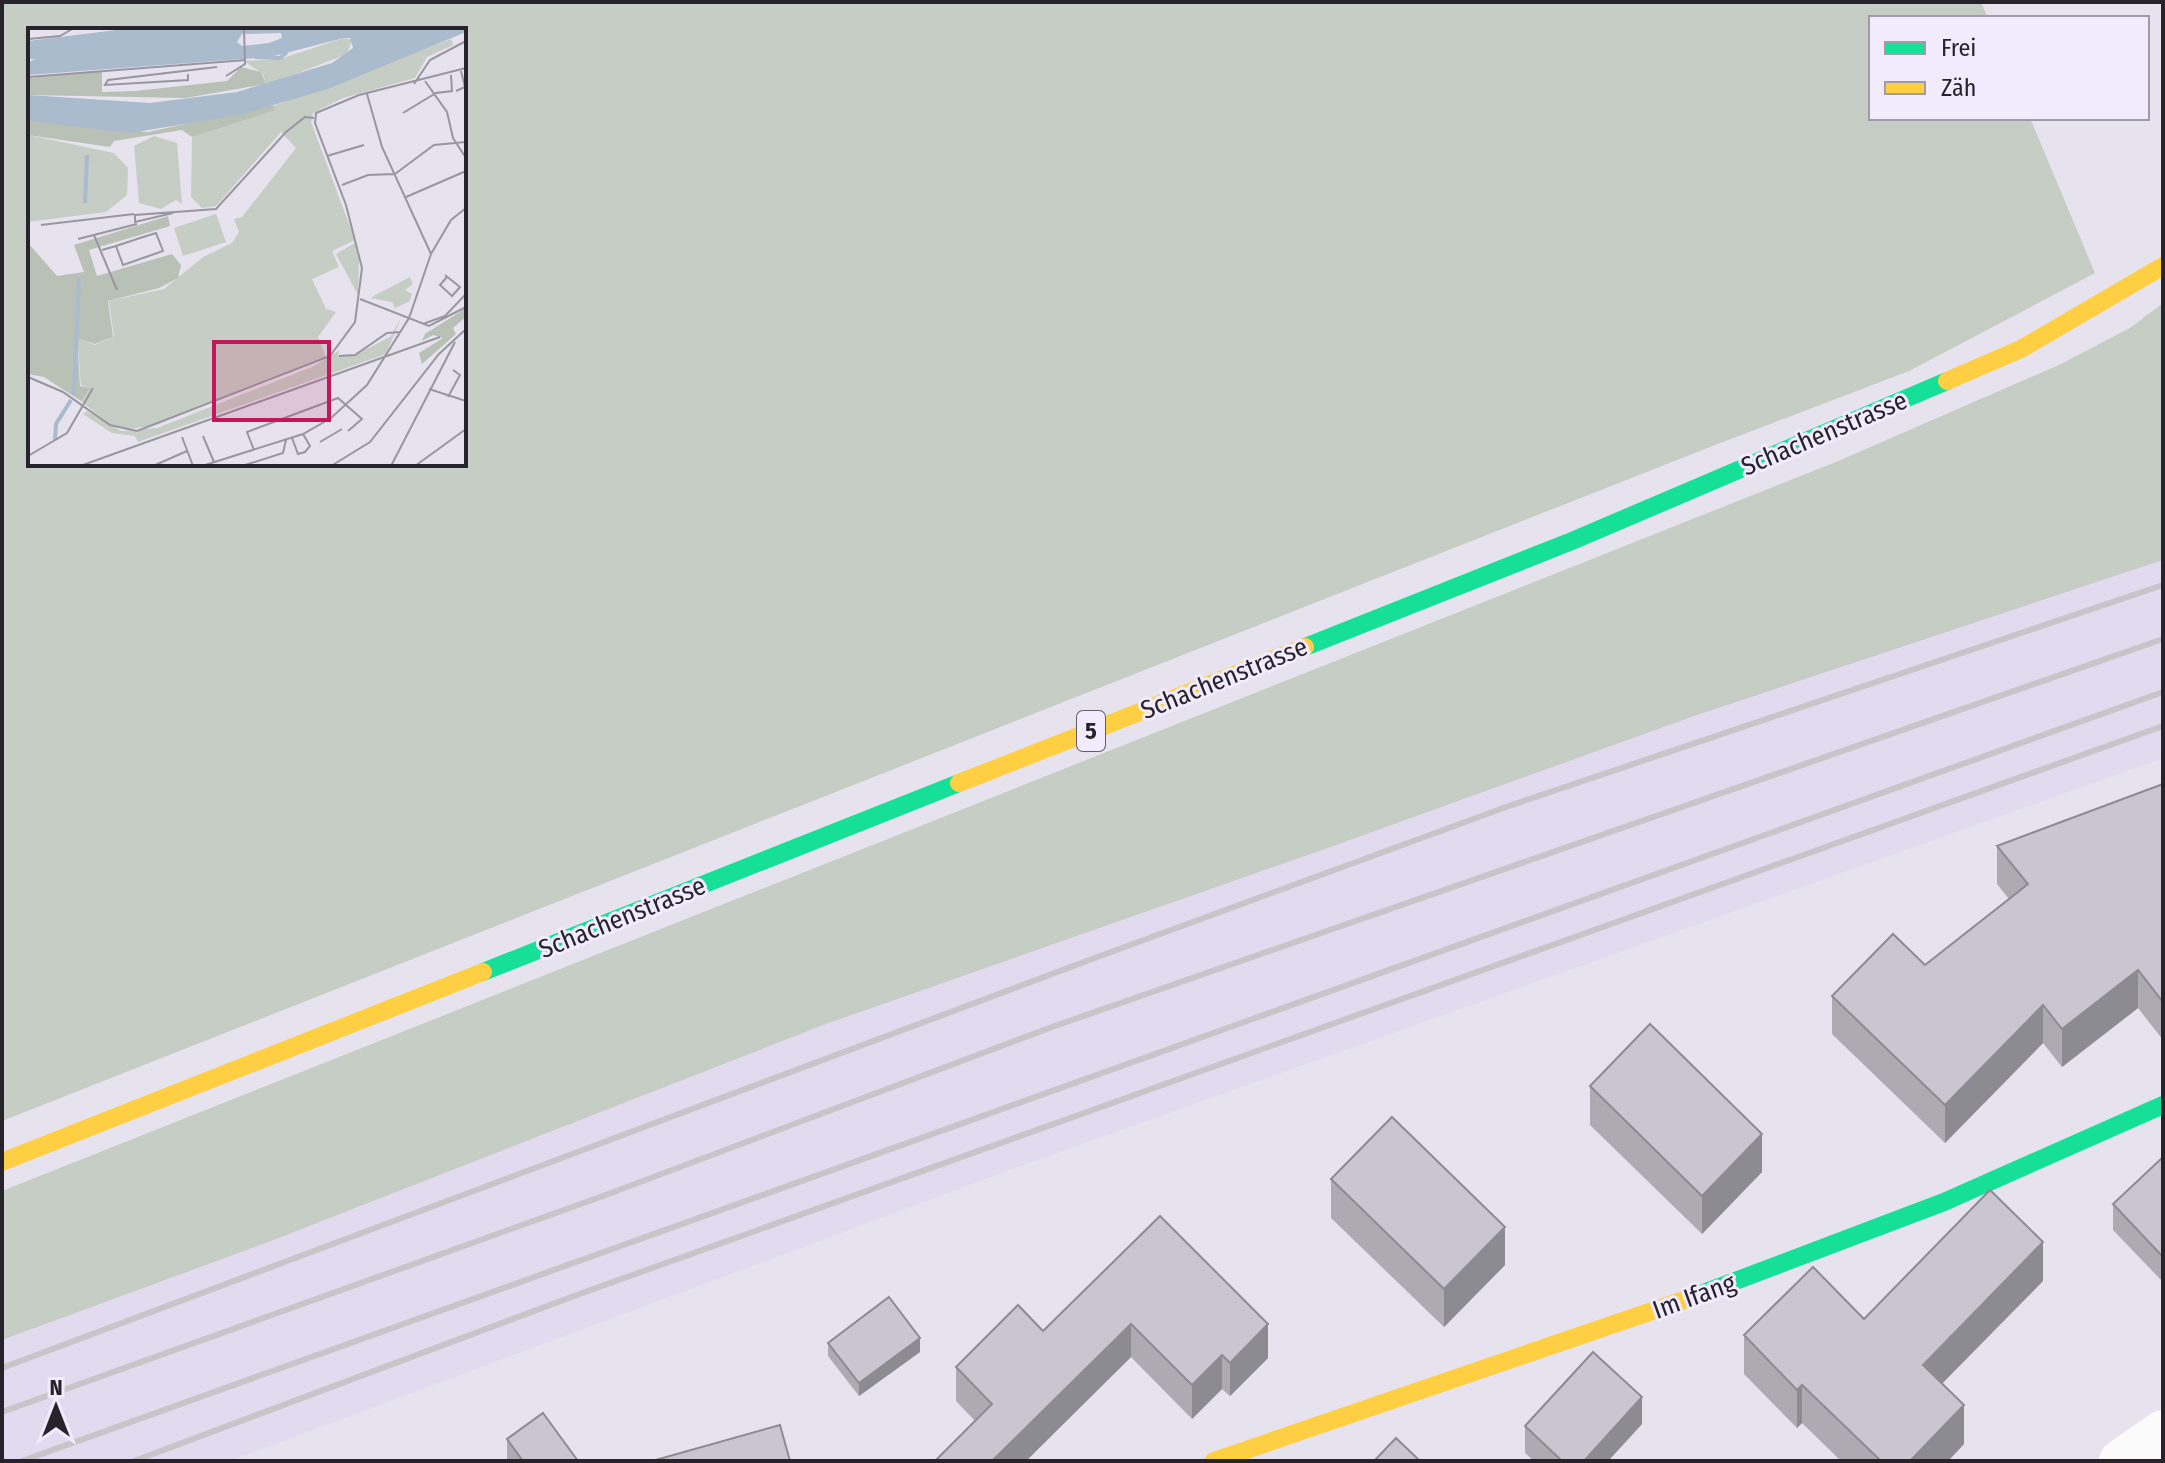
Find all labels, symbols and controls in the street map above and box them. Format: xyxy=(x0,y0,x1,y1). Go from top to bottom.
legend xyxy=(1869,16,2149,120)
inset map xyxy=(28,28,466,466)
text: Frei xyxy=(1941,34,1976,62)
text: Zäh xyxy=(1941,74,1976,102)
street label: Schachenstrasse xyxy=(1737,385,1912,482)
street label: Schachenstrasse xyxy=(1136,631,1312,726)
road number: 5 xyxy=(1077,711,1105,751)
street label: Schachenstrasse xyxy=(534,870,710,965)
street label: Im Ifang xyxy=(1649,1267,1741,1326)
north arrow xyxy=(16,1367,96,1447)
text: N xyxy=(49,1374,63,1401)

